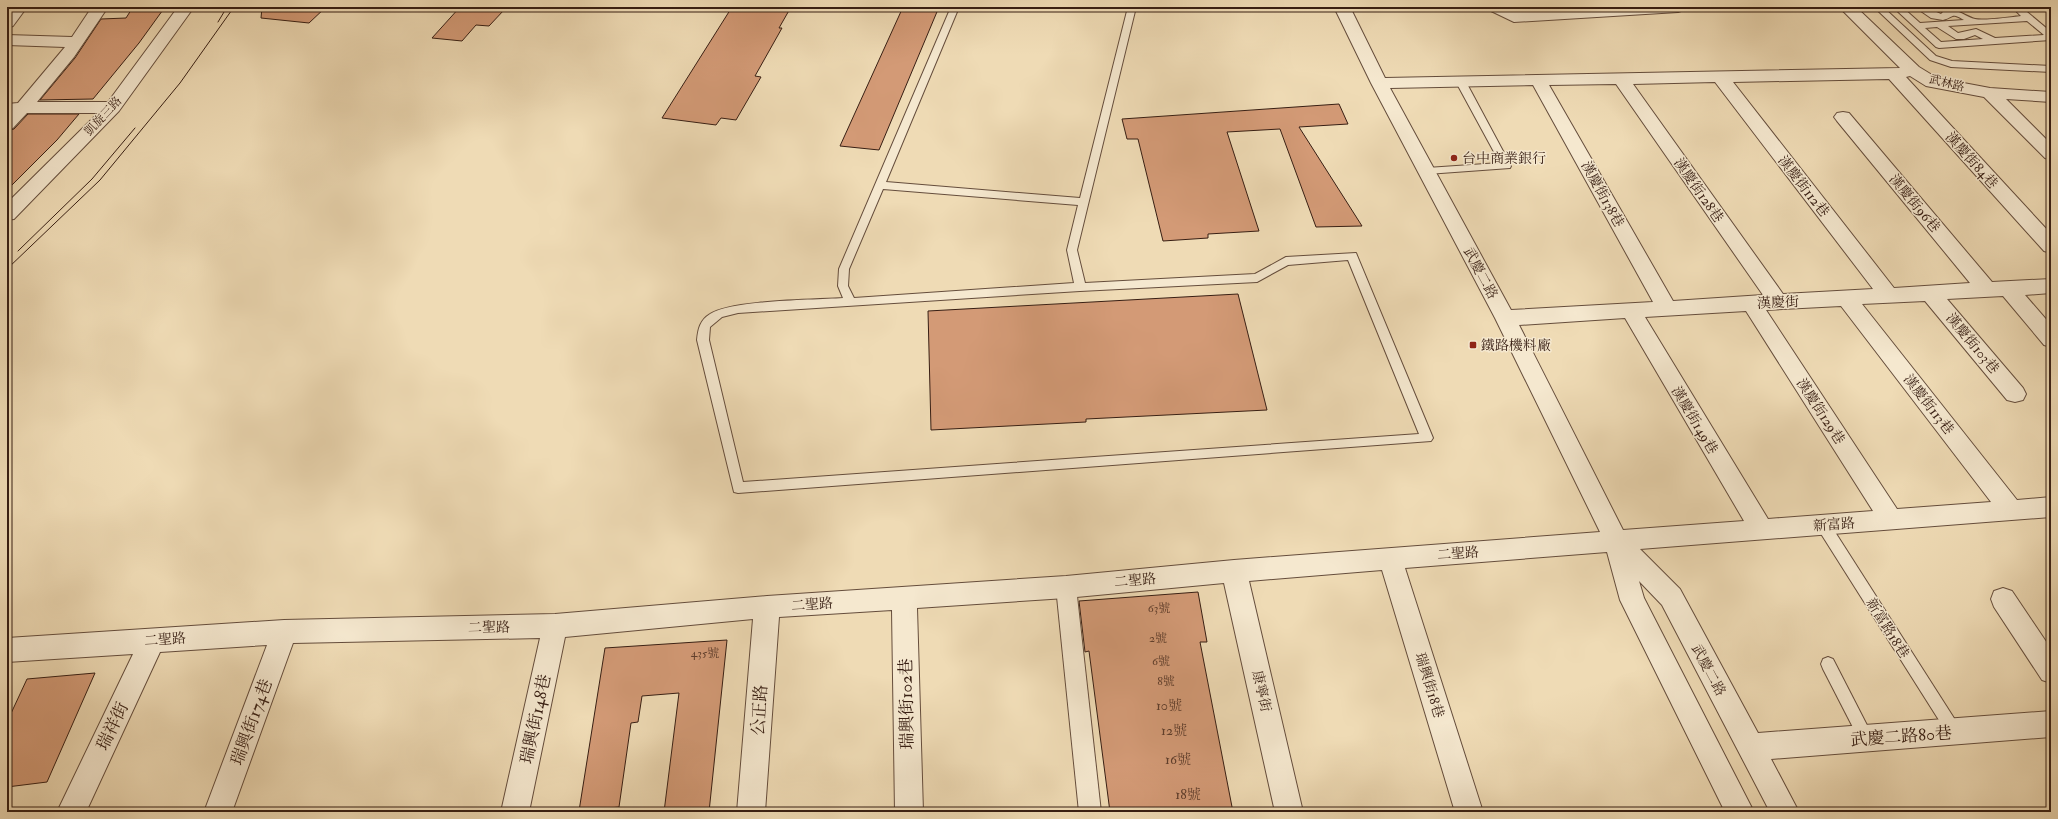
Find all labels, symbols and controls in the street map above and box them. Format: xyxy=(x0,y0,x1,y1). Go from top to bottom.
street label: 武林路 xyxy=(1928,72,1966,95)
street label: 凱旋三路 xyxy=(82,94,125,139)
street label: 漢慶街84巷 xyxy=(1942,129,2001,192)
place label: 台中商業銀行 xyxy=(1462,150,1546,167)
street label: 漢慶街112巷 xyxy=(1774,152,1833,220)
marker: 台中商業銀行 xyxy=(1449,153,1459,163)
street label: 漢慶街128巷 xyxy=(1670,155,1727,226)
street label: 漢慶街138巷 xyxy=(1577,158,1628,230)
street label: 漢慶街96巷 xyxy=(1886,171,1944,236)
street label: 武慶二路 xyxy=(1460,245,1501,302)
street label: 漢慶街 xyxy=(1757,293,1799,312)
street label: 漢慶街103巷 xyxy=(1942,310,2003,377)
place label: 鐵路機料廠 xyxy=(1481,337,1551,354)
marker: 鐵路機料廠 xyxy=(1468,340,1478,350)
street label: 漢慶街113巷 xyxy=(1900,371,1957,438)
street label: 漢慶街129巷 xyxy=(1793,375,1848,447)
street label: 漢慶街149巷 xyxy=(1668,383,1721,457)
street label: 新富路 xyxy=(1812,515,1856,534)
street label: 二聖路 xyxy=(1436,544,1480,563)
street label: 二聖路 xyxy=(1113,570,1157,591)
street label: 二聖路 xyxy=(790,595,834,614)
street label: 新富路18巷 xyxy=(1862,595,1913,661)
house number: 63號 xyxy=(1148,601,1170,616)
street label: 二聖路 xyxy=(468,619,510,636)
street label: 二聖路 xyxy=(143,630,187,649)
house number: 2號 xyxy=(1149,631,1167,646)
street label: 武慶二路 xyxy=(1688,642,1729,699)
house number: 435號 xyxy=(691,646,719,661)
street label: 瑞興街18巷 xyxy=(1412,650,1448,720)
house number: 6號 xyxy=(1152,654,1170,669)
street label: 瑞興街102巷 xyxy=(895,658,918,750)
street label: 康寧街 xyxy=(1249,669,1275,713)
street label: 瑞興街148巷 xyxy=(516,672,555,766)
house number: 8號 xyxy=(1157,674,1175,689)
street label: 瑞興街174巷 xyxy=(226,676,277,768)
street label: 公正路 xyxy=(747,684,772,736)
house number: 10號 xyxy=(1156,697,1182,714)
street label: 瑞祥街 xyxy=(92,699,133,754)
house number: 12號 xyxy=(1161,722,1187,739)
street label: 武慶二路80巷 xyxy=(1850,722,1952,751)
house number: 16號 xyxy=(1165,751,1191,768)
house number: 18號 xyxy=(1175,786,1201,803)

